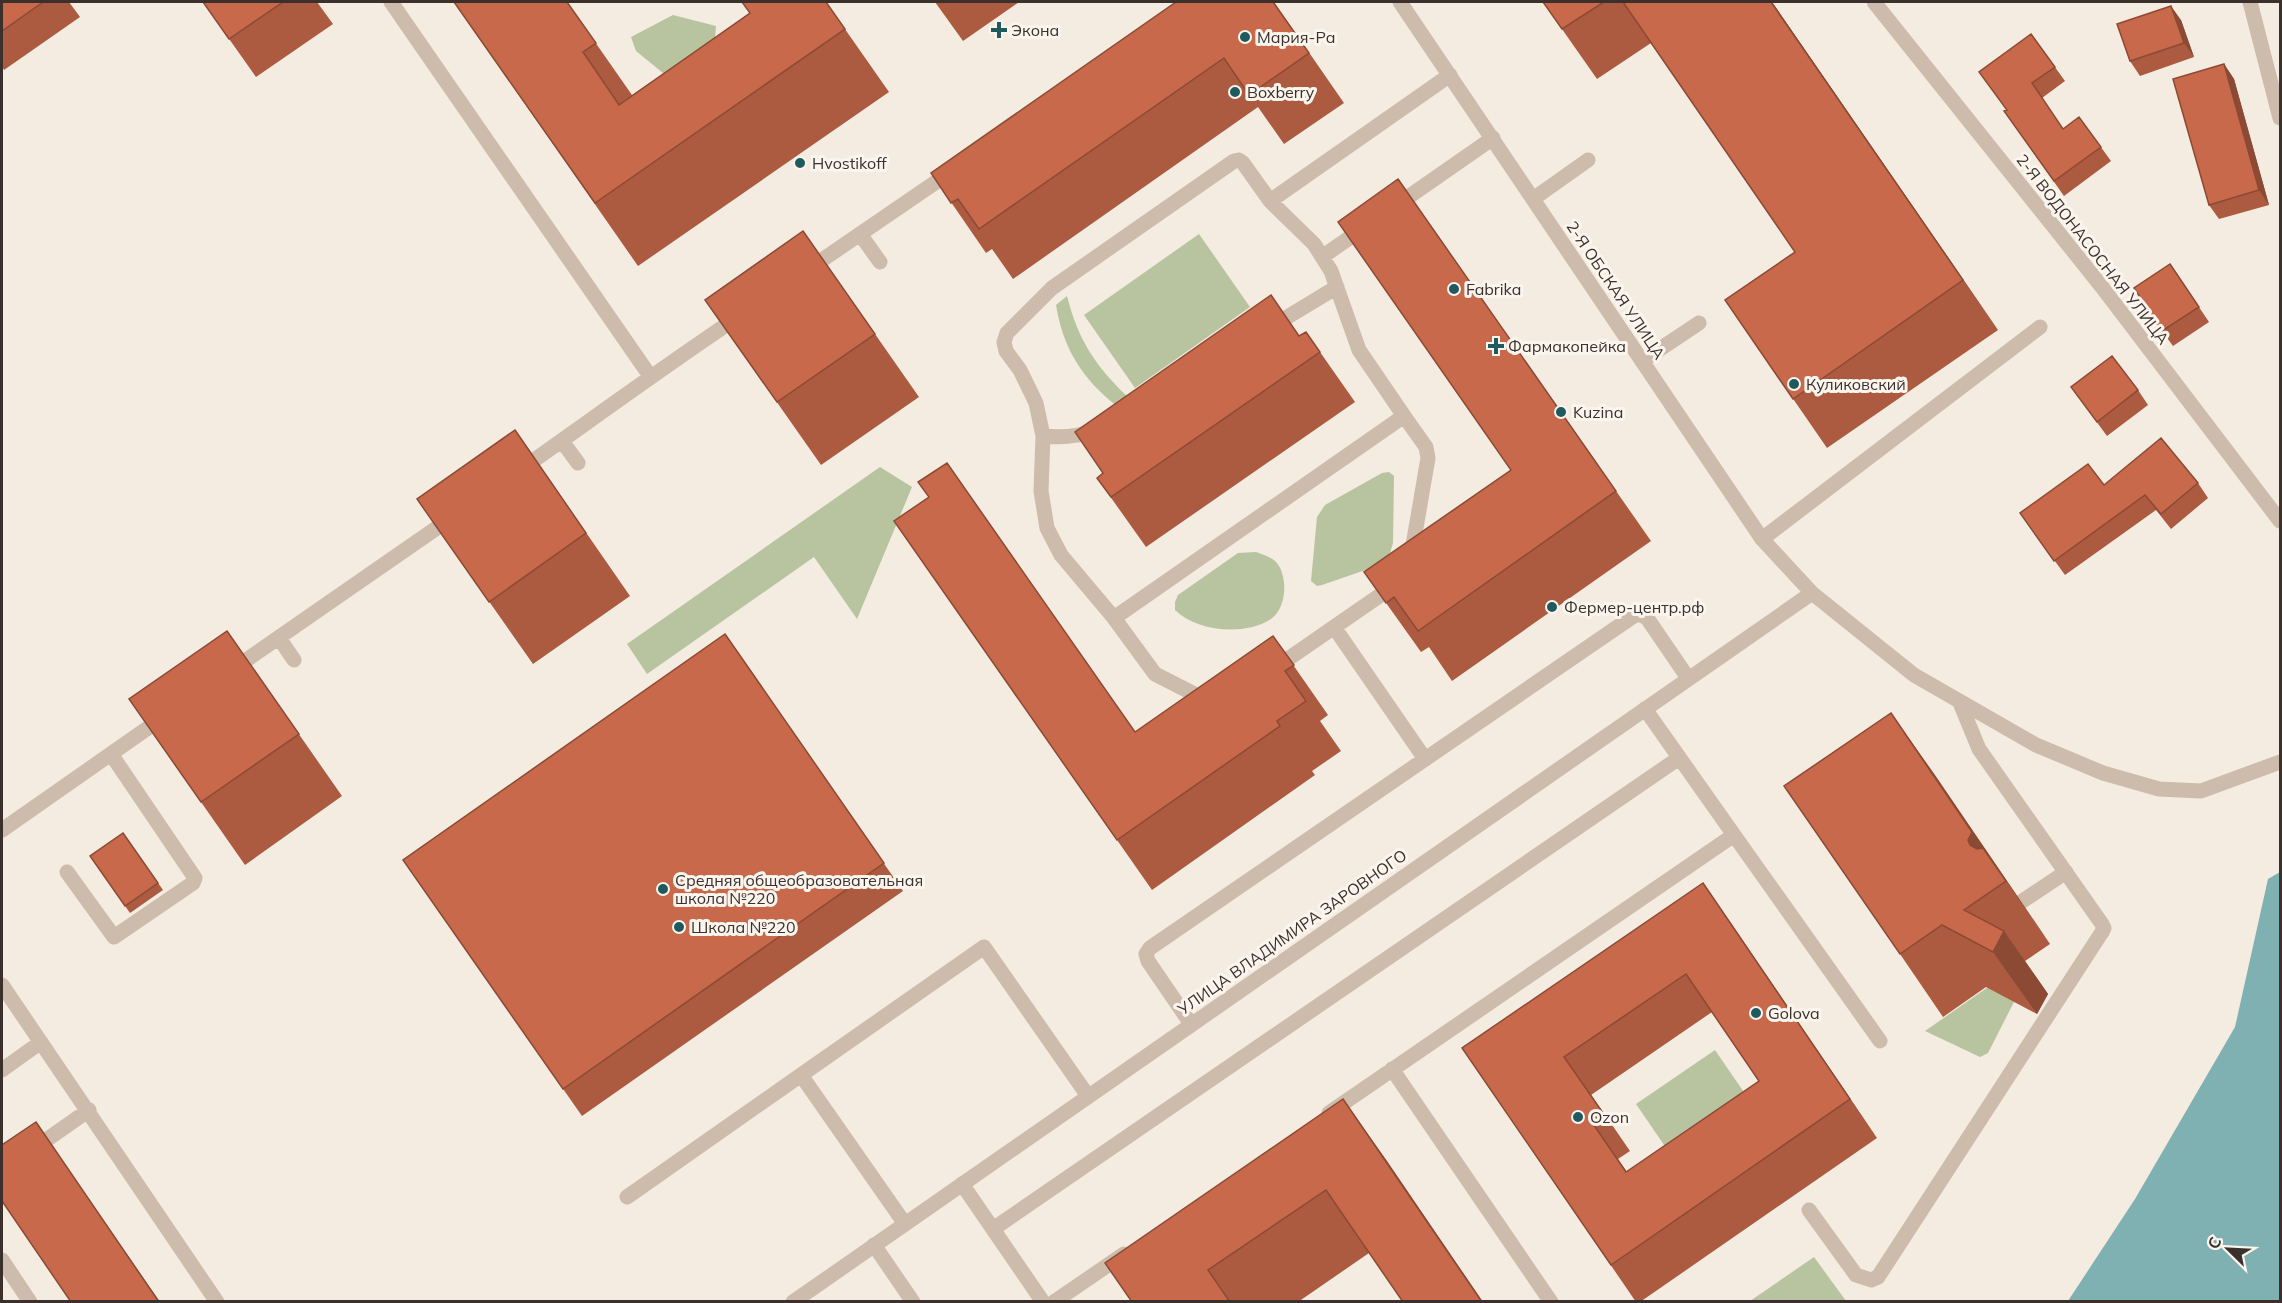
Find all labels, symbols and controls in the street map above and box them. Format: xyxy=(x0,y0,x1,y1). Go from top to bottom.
place label: Экона xyxy=(1011,20,1059,40)
marker: Экона xyxy=(992,23,1006,37)
place label: Мария-Ра xyxy=(1257,27,1335,47)
marker: Мария-Ра xyxy=(1238,30,1252,44)
place label: Boxberry xyxy=(1247,82,1315,102)
marker: Boxberry xyxy=(1228,85,1242,99)
street label: 2-Я ВОДОНАСОСНАЯ УЛИЦА xyxy=(2012,150,2174,348)
place label: Hvostikoff xyxy=(812,153,887,173)
marker: Hvostikoff xyxy=(793,156,807,170)
street label: 2-Я ОБСКАЯ УЛИЦА xyxy=(1562,217,1670,363)
place label: Fabrika xyxy=(1466,279,1521,299)
marker: Fabrika xyxy=(1447,282,1461,296)
place label: Фармакопейка xyxy=(1508,336,1626,356)
marker: Фармакопейка xyxy=(1489,339,1503,353)
place label: Куликовский xyxy=(1806,374,1906,394)
marker: Куликовский xyxy=(1787,377,1801,391)
place label: Kuzina xyxy=(1573,402,1623,422)
marker: Kuzina xyxy=(1554,405,1568,419)
place label: Фермер-центр.рф xyxy=(1564,597,1704,617)
marker: Фермер-центр.рф xyxy=(1545,600,1559,614)
street label: УЛИЦА ВЛАДИМИРА ЗАРОВНОГО xyxy=(1173,845,1410,1020)
place label: Средняя общеобразовательная школа №220 xyxy=(675,870,923,908)
marker: Средняя общеобразовательная школа №220 xyxy=(656,882,670,896)
place label: Школа №220 xyxy=(691,917,796,937)
marker: Школа №220 xyxy=(672,920,686,934)
place label: Golova xyxy=(1768,1003,1820,1023)
marker: Golova xyxy=(1749,1006,1763,1020)
place label: Ozon xyxy=(1590,1107,1629,1127)
marker: Ozon xyxy=(1571,1110,1585,1124)
north arrow xyxy=(2198,1219,2258,1279)
text: С xyxy=(2203,1234,2226,1252)

